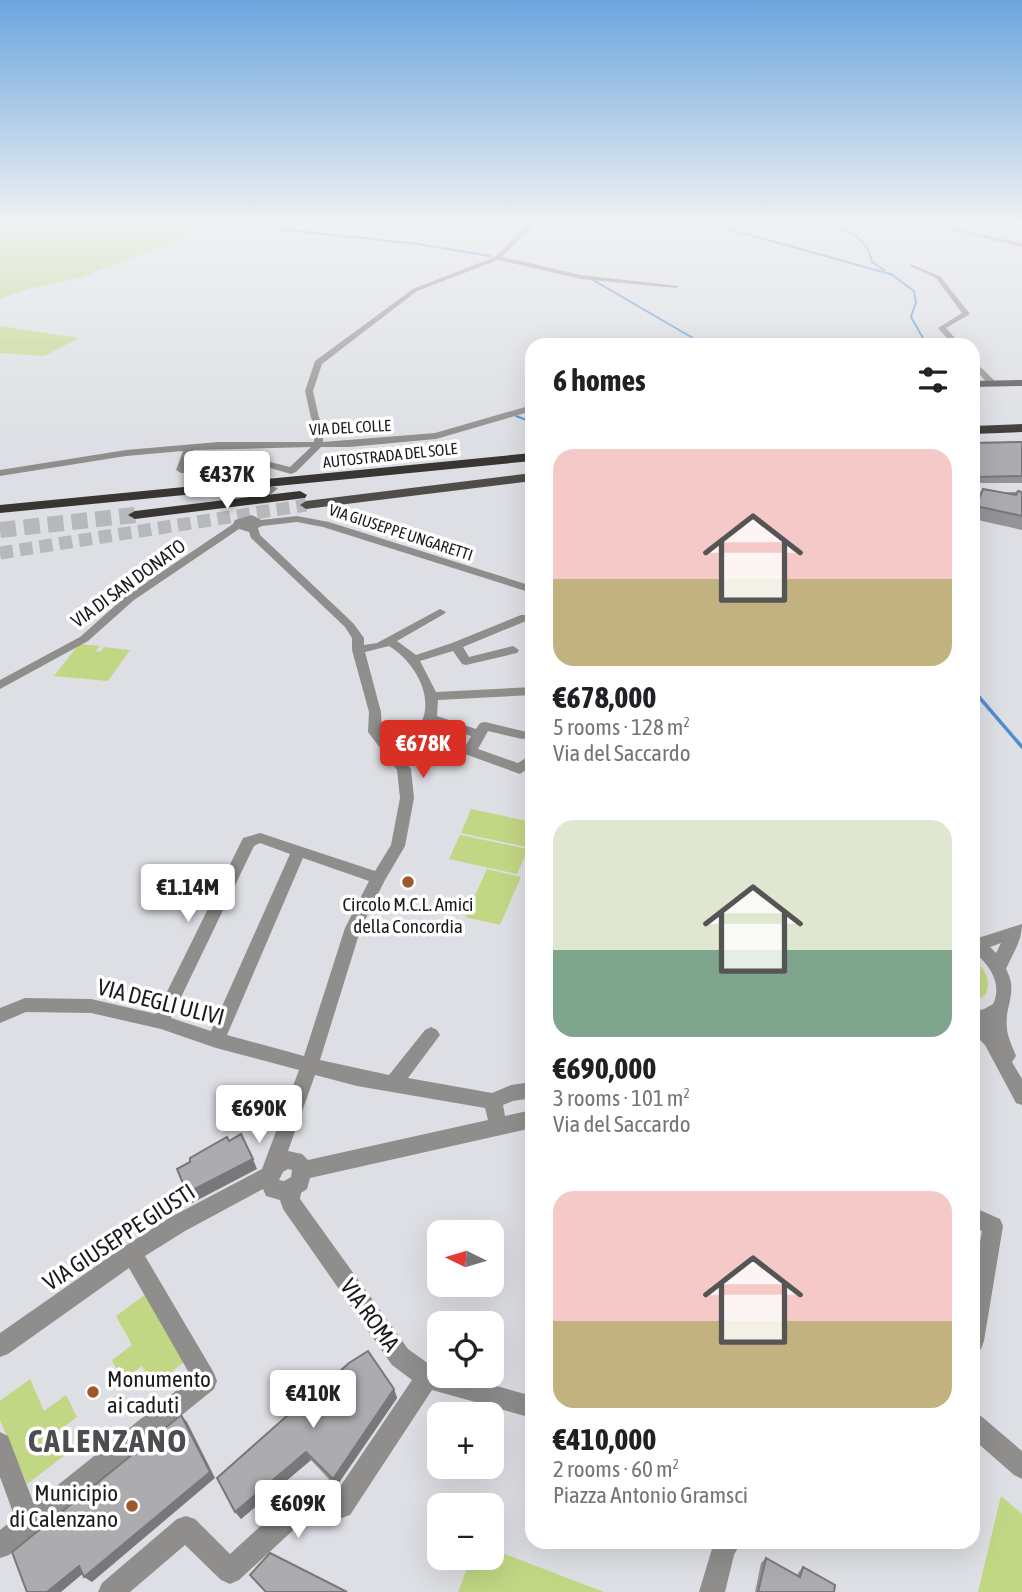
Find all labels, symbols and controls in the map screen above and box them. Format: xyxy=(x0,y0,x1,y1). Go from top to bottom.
icon: filters xyxy=(914,361,952,399)
text: 6 homes xyxy=(553,363,646,397)
street label: VIA DEL COLLE xyxy=(309,416,391,438)
street label: AUTOSTRADA DEL SOLE xyxy=(322,439,458,471)
pin: €437K xyxy=(178,452,276,511)
text: €437K xyxy=(200,461,254,487)
icon: home xyxy=(690,495,816,621)
street label: VIA GIUSEPPE UNGARETTI xyxy=(327,500,475,564)
street label: VIA DI SAN DONATO xyxy=(67,534,189,632)
text: €678,000 xyxy=(553,680,656,714)
text: 5 rooms · 128 m² xyxy=(553,714,690,740)
pin: €678K xyxy=(374,720,472,780)
text: €678K xyxy=(396,730,450,756)
text: Via del Saccardo xyxy=(553,740,691,766)
pin: €1.14M xyxy=(131,864,245,924)
icon: home xyxy=(690,866,816,992)
text: €1.14M xyxy=(157,874,219,900)
marker: Circolo M.C.L. Amici della Concordia xyxy=(400,874,416,890)
place label: Circolo M.C.L. Amici della Concordia xyxy=(342,893,474,937)
street label: VIA DEGLI ULIVI xyxy=(95,974,227,1030)
text: €690,000 xyxy=(553,1051,656,1085)
text: 3 rooms · 101 m² xyxy=(553,1085,690,1111)
pin: €690K xyxy=(210,1086,308,1145)
text: €690K xyxy=(232,1095,286,1121)
text: Via del Saccardo xyxy=(553,1111,691,1137)
street label: VIA GIUSEPPE GIUSTI xyxy=(38,1178,200,1296)
north arrow xyxy=(427,1220,504,1297)
map controls xyxy=(427,1220,504,1570)
icon: home xyxy=(690,1237,816,1363)
street label: VIA ROMA xyxy=(335,1274,405,1357)
button: locate xyxy=(427,1311,504,1388)
place label: Monumento ai caduti xyxy=(107,1366,211,1418)
pin: €410K xyxy=(264,1370,362,1430)
text: €410K xyxy=(286,1380,340,1406)
marker: Monumento ai caduti xyxy=(85,1384,101,1400)
button: + xyxy=(427,1402,504,1479)
district label: CALENZANO xyxy=(28,1422,188,1459)
text: €410,000 xyxy=(553,1422,656,1456)
text: 2 rooms · 60 m² xyxy=(553,1456,679,1482)
place label: Municipio di Calenzano xyxy=(9,1480,118,1532)
pin: €609K xyxy=(249,1480,347,1540)
text: Piazza Antonio Gramsci xyxy=(553,1482,748,1508)
text: €609K xyxy=(271,1490,325,1516)
button: − xyxy=(427,1493,504,1570)
marker: Municipio di Calenzano xyxy=(124,1498,140,1514)

